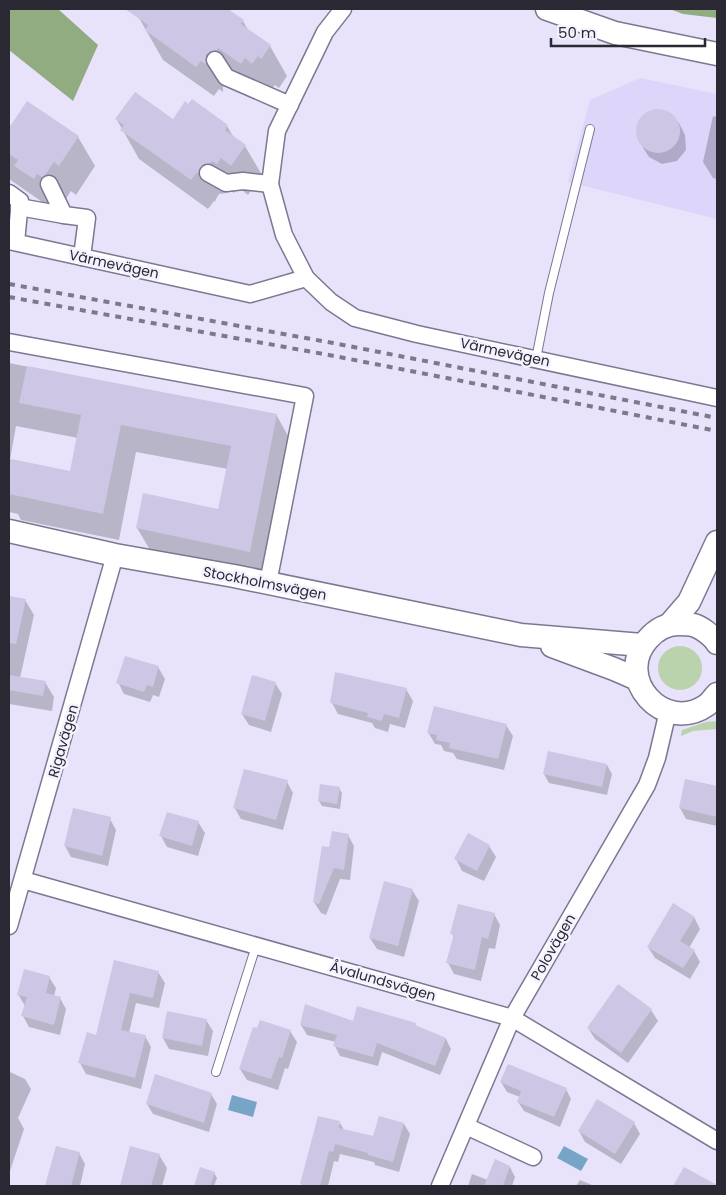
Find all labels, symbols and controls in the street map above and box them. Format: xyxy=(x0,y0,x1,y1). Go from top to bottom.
scale bar xyxy=(551,15,705,47)
text: 50 m xyxy=(558,22,596,43)
street label: Värmevägen xyxy=(67,245,161,283)
street label: Värmevägen xyxy=(458,333,552,371)
street label: Stockholmsvägen xyxy=(201,561,329,605)
street label: Rigavägen xyxy=(43,702,83,780)
street label: Polovägen xyxy=(526,910,580,984)
street label: Åvalundsvägen xyxy=(328,956,438,1006)

